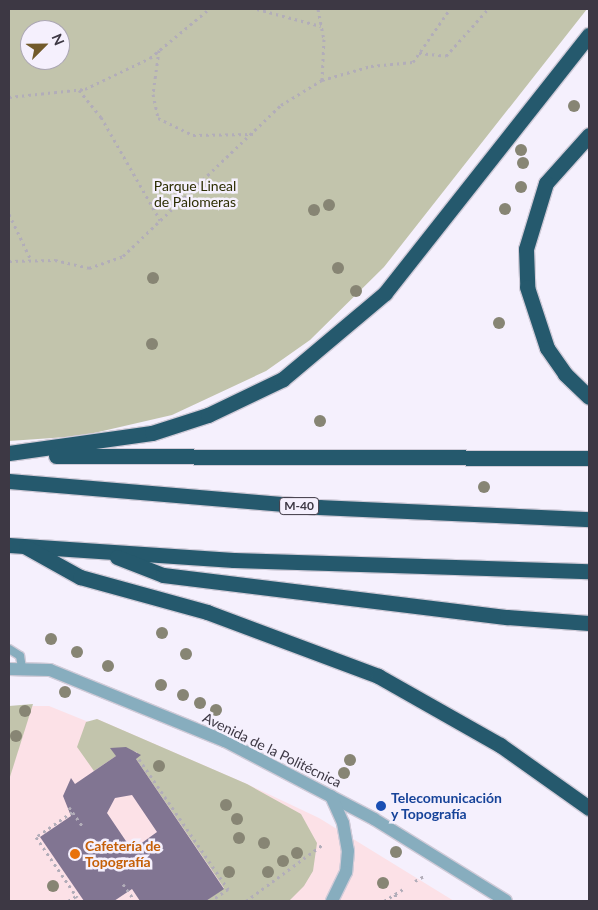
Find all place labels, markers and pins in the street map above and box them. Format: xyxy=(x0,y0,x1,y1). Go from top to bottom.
place label: Telecomunicación y Topografía xyxy=(391,790,502,822)
marker: Telecomunicación y Topografía xyxy=(375,800,387,812)
place label: Cafetería de Topografía xyxy=(85,838,161,870)
marker: Cafetería de Topografía xyxy=(69,848,81,860)

